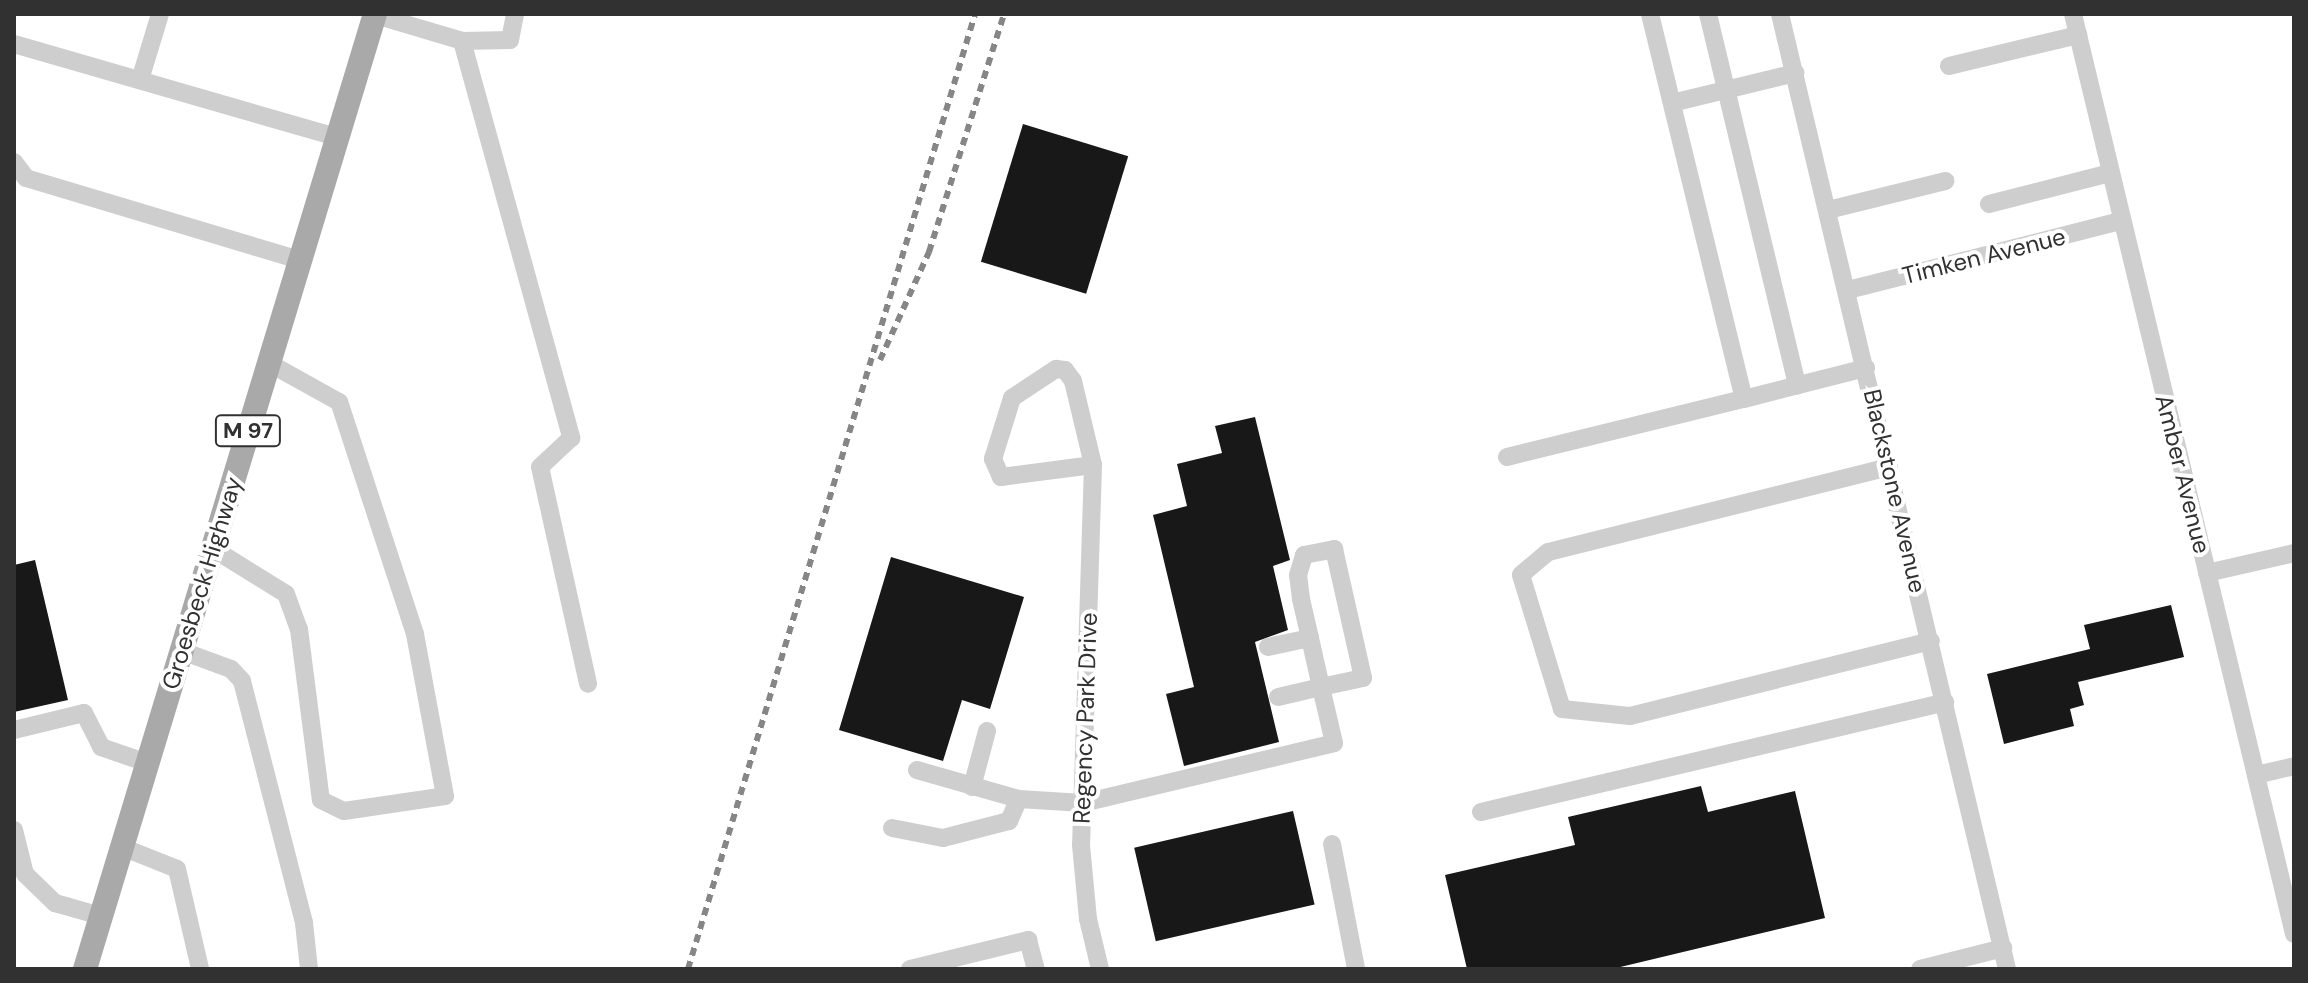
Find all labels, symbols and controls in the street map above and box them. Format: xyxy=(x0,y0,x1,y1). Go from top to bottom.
street label: Timken Avenue xyxy=(1899,222,2069,290)
street label: Blackstone Avenue xyxy=(1858,386,1932,596)
street label: Amber Avenue xyxy=(2149,392,2217,556)
road number: M 97 xyxy=(214,413,282,449)
street label: Groesbeck Highway xyxy=(156,473,248,693)
street label: Regency Park Drive xyxy=(1067,612,1103,824)

